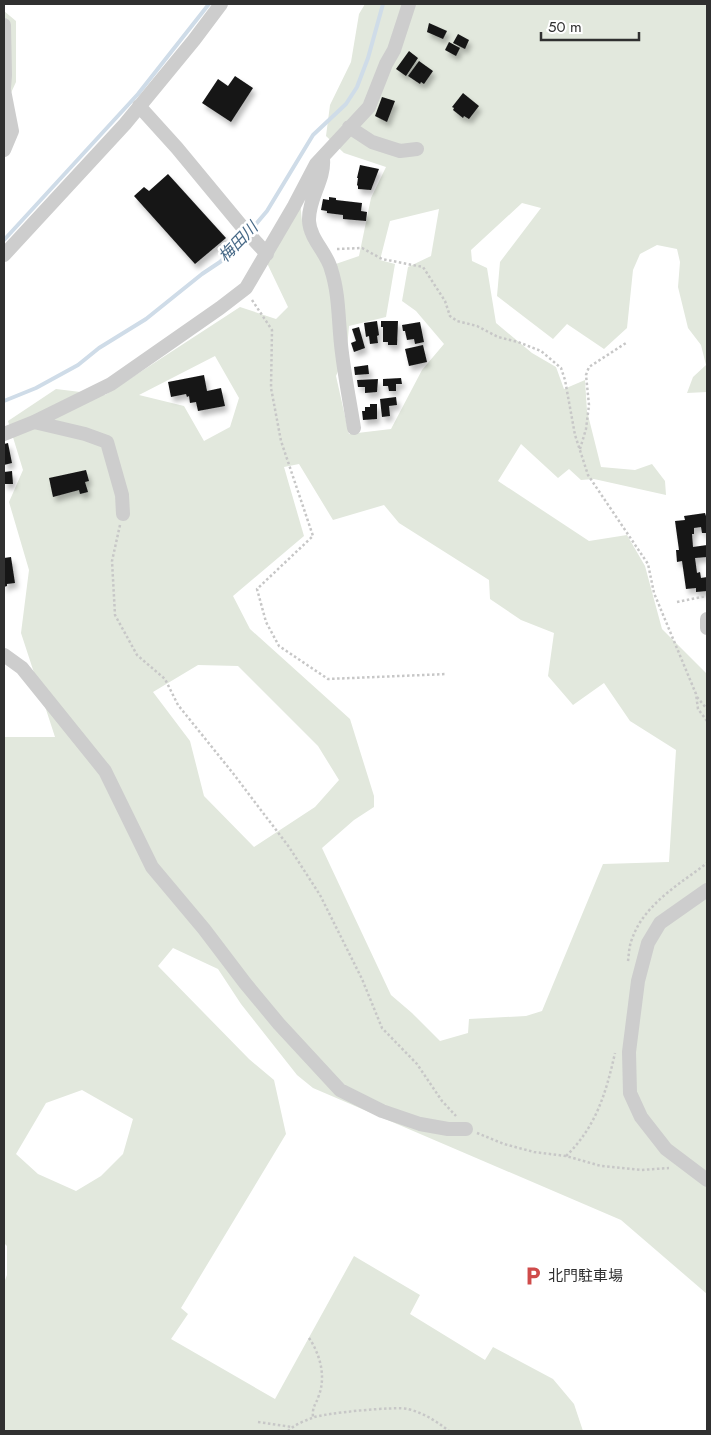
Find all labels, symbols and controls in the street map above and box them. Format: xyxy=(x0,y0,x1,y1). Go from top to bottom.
scale bar xyxy=(541,10,638,42)
text: 50 m xyxy=(548,16,582,38)
water label: 梅田川 xyxy=(213,215,264,267)
parking icon: 北門駐車場 xyxy=(522,1265,544,1287)
place label: 北門駐車場 xyxy=(548,1265,623,1287)

